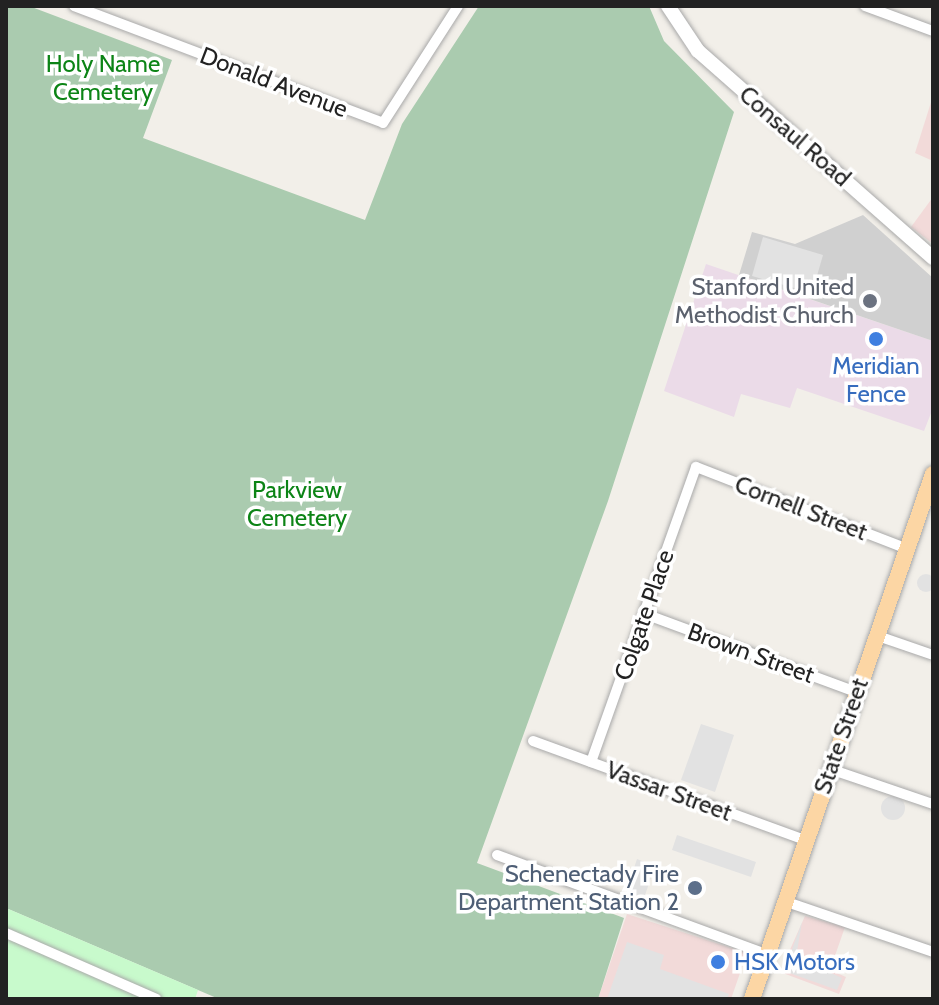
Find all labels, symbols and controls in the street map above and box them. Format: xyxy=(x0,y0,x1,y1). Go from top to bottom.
street label: Donald Avenue xyxy=(196,41,352,123)
park label: Holy Name Cemetery xyxy=(46,50,160,106)
street label: Consaul Road xyxy=(733,80,857,192)
place label: Stanford United Methodist Church xyxy=(675,273,854,329)
marker: Stanford United Methodist Church xyxy=(861,292,879,310)
marker: Meridian Fence xyxy=(867,330,885,348)
place label: Meridian Fence xyxy=(832,352,920,408)
street label: Cornell Street xyxy=(731,470,871,546)
park label: Parkview Cemetery xyxy=(247,476,347,532)
street label: Colgate Place xyxy=(608,546,680,684)
street label: Brown Street xyxy=(684,617,818,689)
street label: State Street xyxy=(808,674,874,798)
street label: Vassar Street xyxy=(602,755,736,827)
place label: Schenectady Fire Department Station 2 xyxy=(458,860,679,916)
marker: Schenectady Fire Department Station 2 xyxy=(686,879,704,897)
place label: HSK Motors xyxy=(734,948,855,976)
marker: HSK Motors xyxy=(709,953,727,971)

